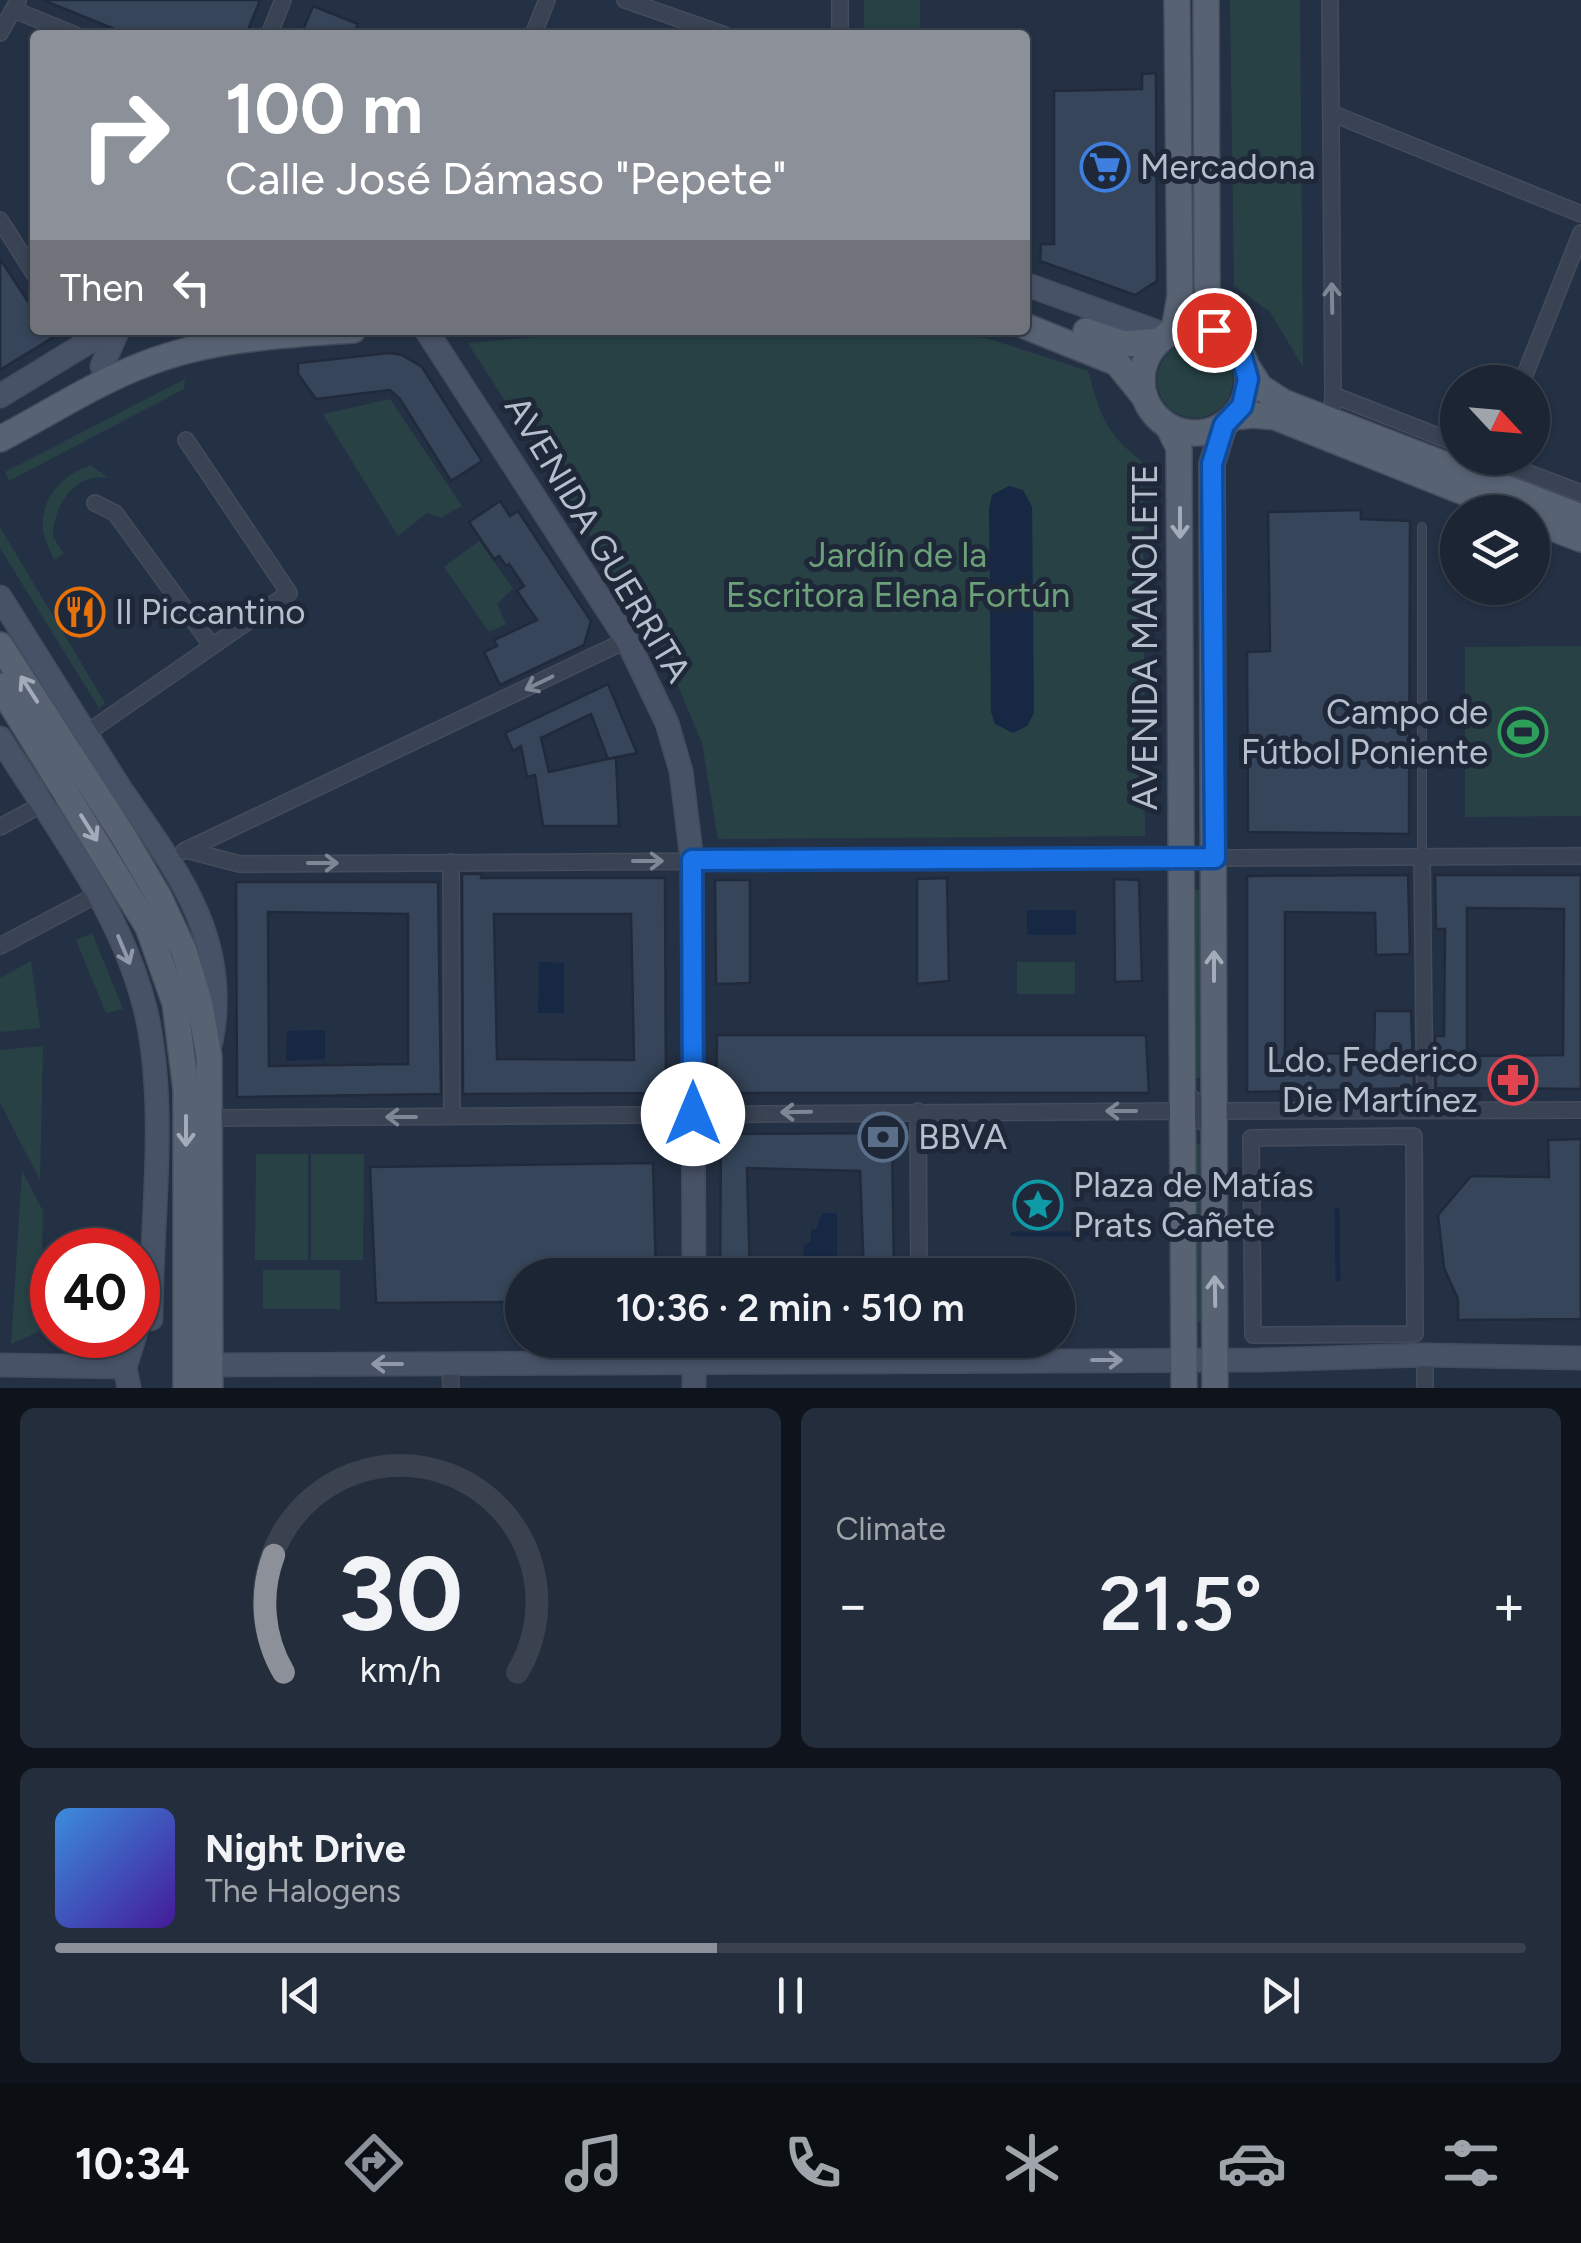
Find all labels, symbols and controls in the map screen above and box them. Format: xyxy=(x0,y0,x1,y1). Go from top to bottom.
text: 100 m xyxy=(225,66,423,151)
icon: right xyxy=(60,70,190,200)
supermarket icon: Mercadona xyxy=(1079,141,1131,193)
place label: Mercadona xyxy=(1140,146,1316,188)
text: Calle José Dámaso "Pepete" xyxy=(225,151,787,205)
icon: left xyxy=(164,260,219,315)
text: Then xyxy=(60,265,144,311)
one-way arrow xyxy=(1323,282,1342,314)
pin xyxy=(1172,288,1257,373)
icon: arrive xyxy=(1187,303,1242,358)
north arrow xyxy=(1440,365,1550,475)
map controls xyxy=(1440,365,1550,605)
street label: AVENIDA GUERRITA xyxy=(496,388,700,690)
street label: AVENIDA MANOLETE xyxy=(1124,464,1166,810)
button: layers xyxy=(1440,495,1550,605)
one-way arrow xyxy=(1170,506,1190,538)
park label: Jardín de la Escritora Elena Fortún xyxy=(726,534,1070,616)
restaurant icon: Il Piccantino xyxy=(54,586,106,638)
place label: Il Piccantino xyxy=(115,591,306,633)
one-way arrow xyxy=(525,674,555,693)
one-way arrow xyxy=(18,676,39,704)
place label: Campo de Fútbol Poniente xyxy=(1241,691,1488,773)
sports icon: Campo de Fútbol Poniente xyxy=(1497,706,1549,758)
one-way arrow xyxy=(79,813,99,842)
one-way arrow xyxy=(630,852,663,870)
one-way arrow xyxy=(306,854,338,872)
one-way arrow xyxy=(116,934,134,965)
one-way arrow xyxy=(1204,950,1224,982)
place label: Ldo. Federico Die Martínez xyxy=(1266,1039,1478,1121)
pharmacy icon: Ldo. Federico Die Martínez xyxy=(1487,1054,1539,1106)
position arrow xyxy=(641,1062,745,1166)
one-way arrow xyxy=(780,1102,812,1122)
one-way arrow xyxy=(1105,1102,1138,1120)
one-way arrow xyxy=(385,1107,417,1126)
bank icon: BBVA xyxy=(857,1111,909,1163)
one-way arrow xyxy=(176,1114,196,1147)
place label: BBVA xyxy=(918,1116,1008,1158)
place label: Plaza de Matías Prats Cañete xyxy=(1073,1164,1314,1246)
place icon: Plaza de Matías Prats Cañete xyxy=(1012,1179,1064,1231)
speed limit sign: 40 xyxy=(30,1228,160,1358)
one-way arrow xyxy=(1206,1275,1224,1308)
text: 10:36 · 2 min · 510 m xyxy=(615,1285,965,1331)
one-way arrow xyxy=(1090,1350,1122,1370)
one-way arrow xyxy=(371,1354,404,1374)
text: Climate xyxy=(836,1510,946,1548)
text: 30 xyxy=(338,1531,463,1656)
text: 21.5° xyxy=(1099,1559,1262,1649)
text: − xyxy=(836,1572,870,1638)
text: + xyxy=(1492,1572,1526,1638)
text: km/h xyxy=(359,1648,441,1691)
text: Night Drive xyxy=(205,1826,406,1872)
text: The Halogens xyxy=(205,1872,401,1910)
icon: previous xyxy=(273,1968,328,2023)
icon: pause xyxy=(763,1968,818,2023)
icon: next xyxy=(1253,1968,1308,2023)
icon: directions xyxy=(339,2128,409,2198)
icon: music xyxy=(559,2128,629,2198)
icon: phone xyxy=(778,2128,848,2198)
icon: climate xyxy=(997,2128,1067,2198)
icon: car xyxy=(1217,2128,1287,2198)
icon: filters xyxy=(1436,2128,1506,2198)
text: 10:34 xyxy=(75,2136,190,2190)

